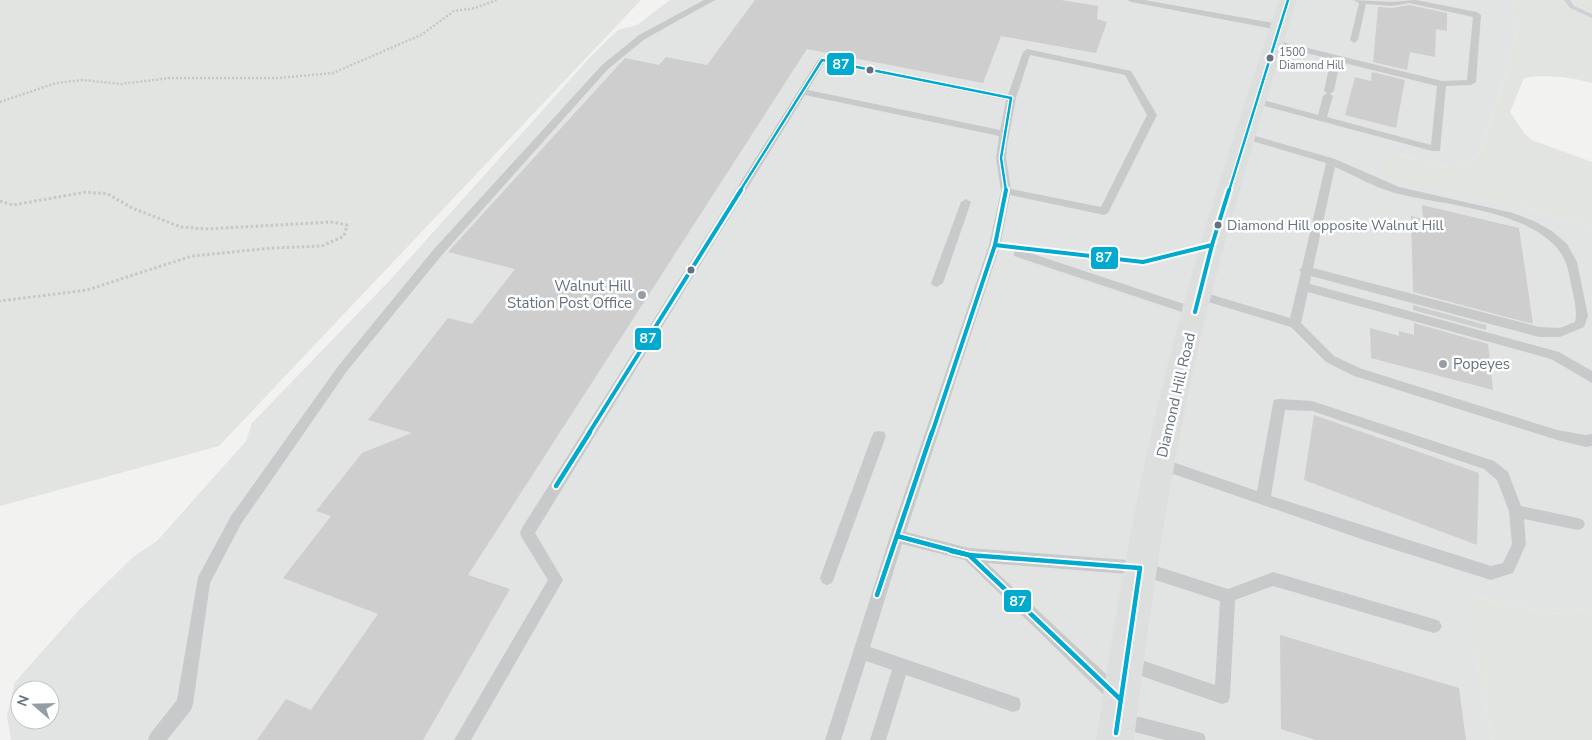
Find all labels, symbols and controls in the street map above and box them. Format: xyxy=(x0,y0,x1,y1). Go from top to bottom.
place label: 1500 Diamond Hill xyxy=(1279,45,1345,73)
line badge: 87 xyxy=(826,52,855,76)
marker: 1500 Diamond Hill xyxy=(1265,53,1275,63)
text: 87 xyxy=(833,55,849,74)
unlabelled marker xyxy=(865,65,875,75)
place label: Diamond Hill opposite Walnut Hill xyxy=(1227,216,1445,235)
marker: Diamond Hill opposite Walnut Hill xyxy=(1213,220,1223,230)
line badge: 87 xyxy=(1090,246,1119,270)
text: 87 xyxy=(1096,248,1112,267)
unlabelled marker xyxy=(686,265,696,275)
place label: Walnut Hill Station Post Office xyxy=(507,276,633,313)
marker: Walnut Hill Station Post Office xyxy=(636,289,648,301)
line badge: 87 xyxy=(634,327,662,351)
text: 87 xyxy=(640,329,656,348)
street label: Diamond Hill Road xyxy=(1152,331,1200,459)
place label: Popeyes xyxy=(1453,354,1510,374)
marker: Popeyes xyxy=(1437,358,1449,370)
line badge: 87 xyxy=(1003,589,1032,613)
text: 87 xyxy=(1010,592,1026,611)
north arrow xyxy=(10,680,60,730)
text: N xyxy=(13,693,34,709)

